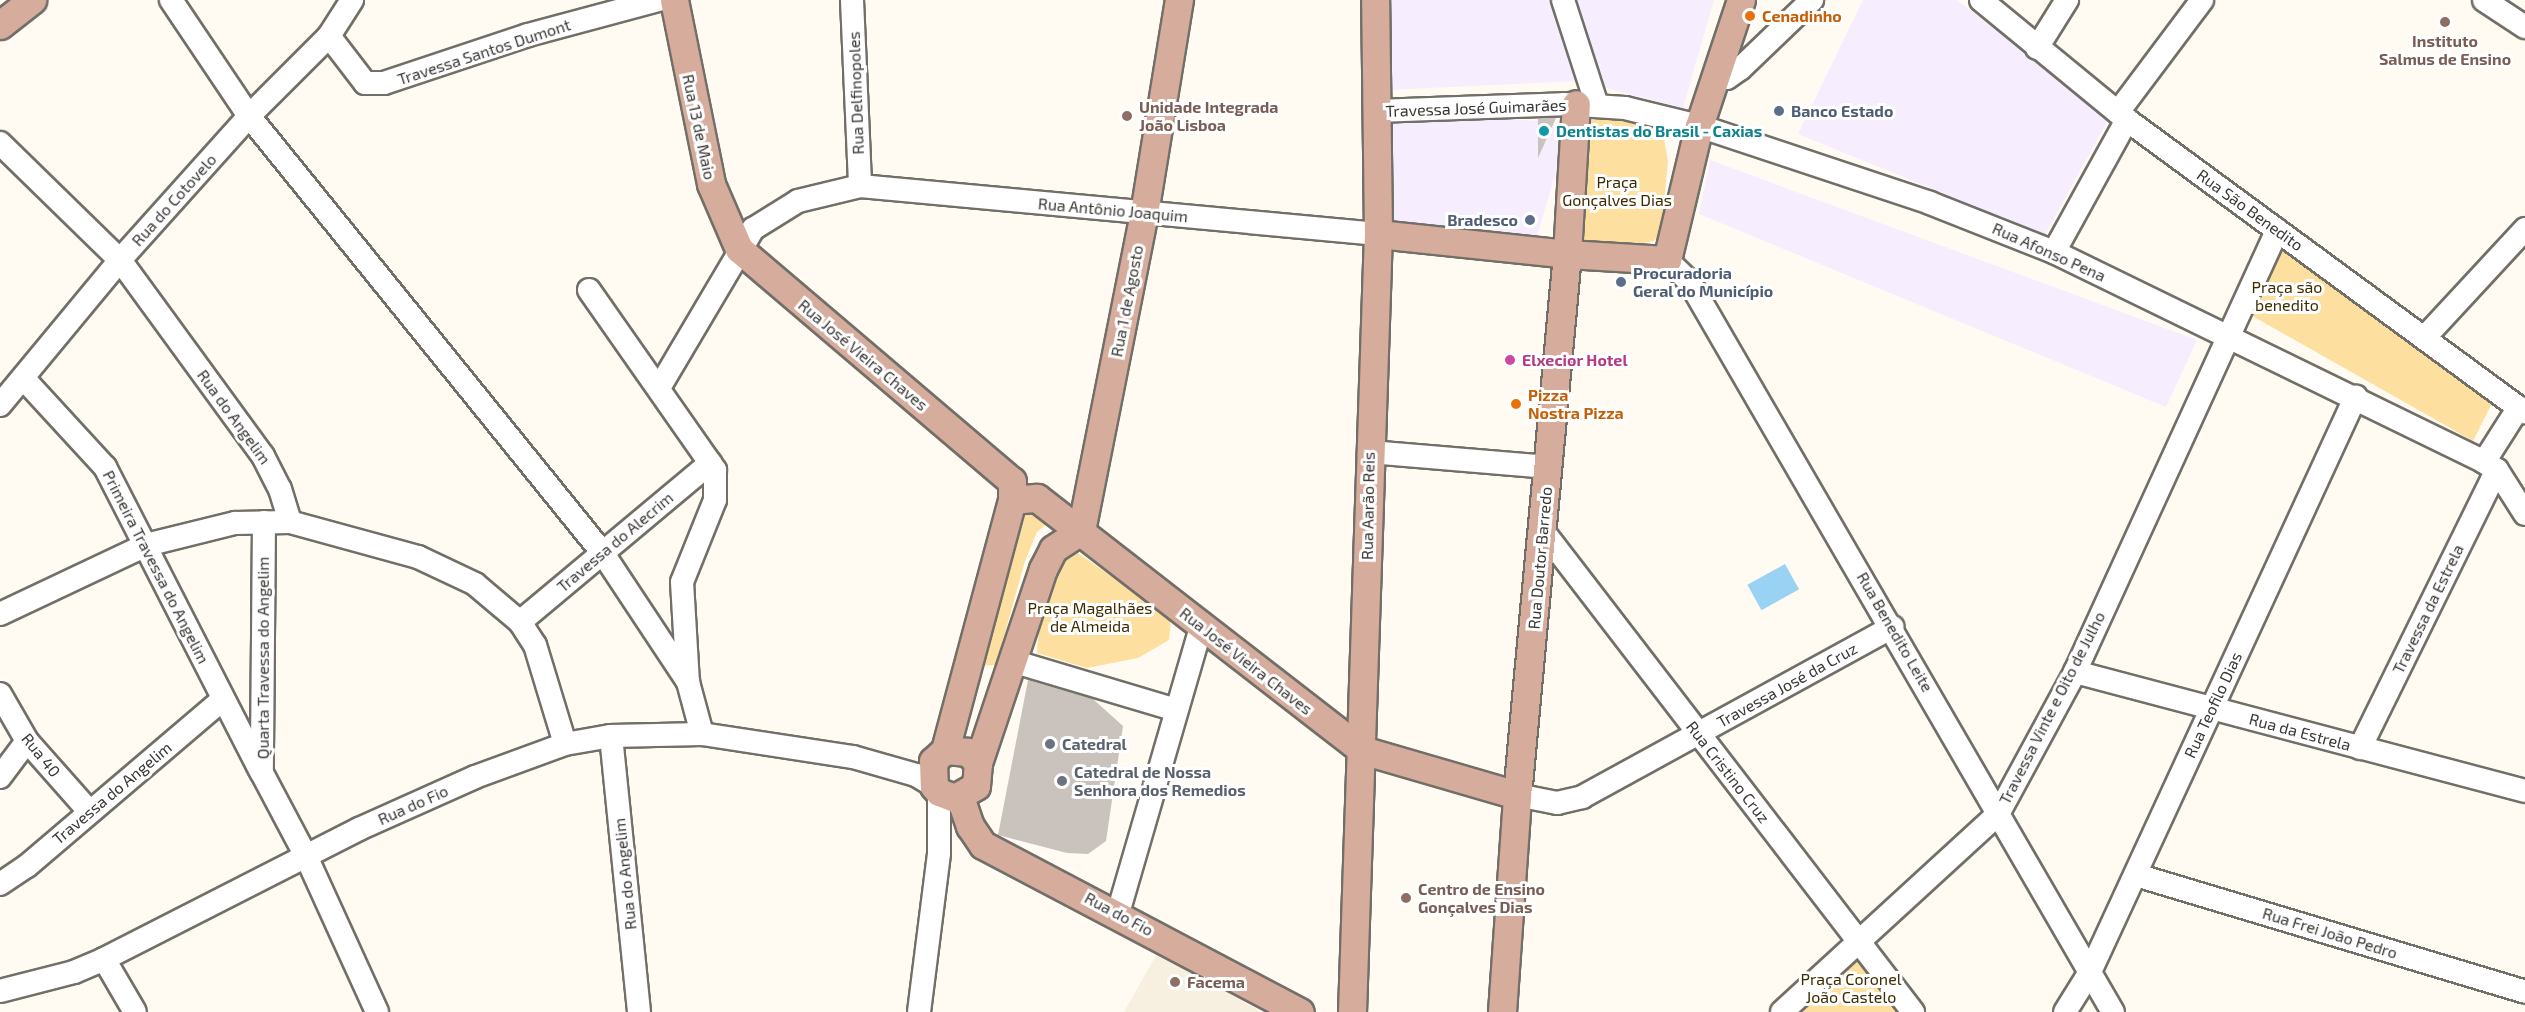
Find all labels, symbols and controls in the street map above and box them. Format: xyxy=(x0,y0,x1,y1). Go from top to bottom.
place label: Cenadinho xyxy=(1762,6,1842,26)
marker: Cenadinho xyxy=(1743,9,1757,23)
street label: Travessa Santos Dumont xyxy=(395,15,573,89)
marker: Instituto Salmus de Ensino xyxy=(2438,15,2452,29)
street label: Rua Delfinopoles xyxy=(844,31,868,155)
place label: Instituto Salmus de Ensino xyxy=(2379,31,2511,69)
street label: Rua 13 de Maio xyxy=(678,72,720,182)
street label: Travessa José Guimarães xyxy=(1385,95,1567,121)
place label: Unidade Integrada João Lisboa xyxy=(1139,97,1278,135)
place label: Banco Estado xyxy=(1791,101,1893,121)
marker: Banco Estado xyxy=(1772,104,1786,118)
marker: Unidade Integrada João Lisboa xyxy=(1120,109,1134,123)
place label: Dentistas do Brasil - Caxias xyxy=(1556,121,1763,141)
marker: Dentistas do Brasil - Caxias xyxy=(1537,124,1551,138)
street label: Rua do Cotovelo xyxy=(128,150,220,250)
street label: Rua São Benedito xyxy=(2193,165,2307,255)
park label: Praça Gonçalves Dias xyxy=(1562,172,1672,210)
street label: Rua Antônio Joaquim xyxy=(1037,194,1189,226)
place label: Bradesco xyxy=(1447,210,1518,230)
marker: Bradesco xyxy=(1523,213,1537,227)
street label: Rua Afonso Pena xyxy=(1989,218,2109,286)
street label: Rua 1 de Agosto xyxy=(1107,243,1147,359)
place label: Procuradoria Geral do Município xyxy=(1633,263,1774,301)
marker: Procuradoria Geral do Município xyxy=(1614,275,1628,289)
park label: Praça são benedito xyxy=(2252,277,2322,315)
street label: Rua José Vieira Chaves xyxy=(794,295,932,415)
place label: Elxecior Hotel xyxy=(1522,350,1628,370)
marker: Elxecior Hotel xyxy=(1503,353,1517,367)
street label: Rua do Angelim xyxy=(193,366,275,468)
place label: Pizza Nostra Pizza xyxy=(1528,385,1624,423)
marker: Pizza Nostra Pizza xyxy=(1509,397,1523,411)
street label: Rua Aarão Reis xyxy=(1357,452,1379,560)
street label: Primeira Travessa do Angelim xyxy=(99,467,213,667)
street label: Rua Doutor Barredo xyxy=(1524,486,1556,630)
street label: Travessa do Alecrim xyxy=(553,488,677,596)
street label: Travessa da Estrela xyxy=(2388,541,2468,677)
street label: Quarta Travessa do Angelim xyxy=(253,556,273,760)
street label: Rua Benedito Leite xyxy=(1853,569,1937,695)
park label: Praça Magalhães de Almeida xyxy=(1028,598,1152,636)
street label: Rua José Vieira Chaves xyxy=(1176,603,1316,719)
street label: Travessa Vinte e Oito de Julho xyxy=(1995,608,2109,808)
street label: Travessa José da Cruz xyxy=(1713,638,1861,732)
street label: Rua Teofilo Dias xyxy=(2180,649,2246,761)
street label: Rua da Estrela xyxy=(2247,709,2353,755)
street label: Rua Cristino Cruz xyxy=(1682,717,1774,827)
street label: Rua 40 xyxy=(18,729,64,781)
place label: Catedral xyxy=(1062,734,1127,754)
street label: Travessa do Angelim xyxy=(48,737,176,849)
marker: Catedral xyxy=(1043,737,1057,751)
place label: Catedral de Nossa Senhora dos Remedios xyxy=(1074,762,1246,800)
marker: Catedral de Nossa Senhora dos Remedios xyxy=(1055,774,1069,788)
street label: Rua do Fio xyxy=(375,781,451,829)
street label: Rua do Angelim xyxy=(610,817,640,931)
place label: Centro de Ensino Gonçalves Dias xyxy=(1418,879,1545,917)
street label: Rua do Fio xyxy=(1081,888,1157,940)
marker: Centro de Ensino Gonçalves Dias xyxy=(1399,891,1413,905)
street label: Rua Frei João Pedro xyxy=(2260,903,2400,963)
park label: Praça Coronel João Castelo xyxy=(1801,969,1901,1007)
place label: Facema xyxy=(1187,972,1245,992)
marker: Facema xyxy=(1168,975,1182,989)

